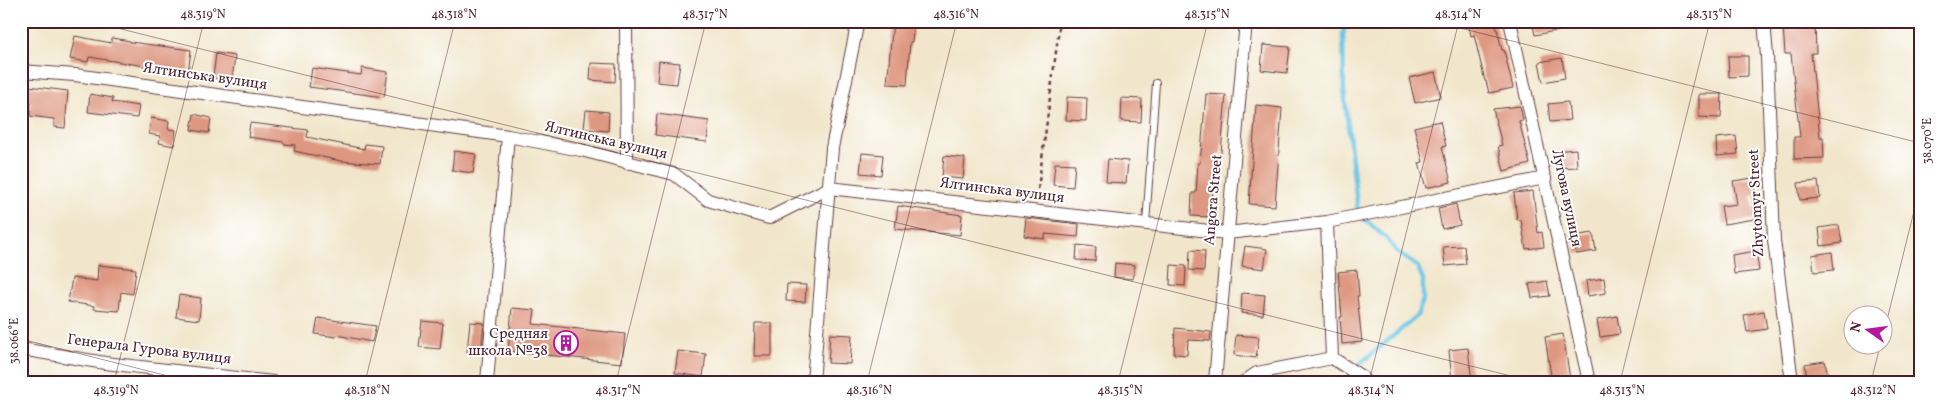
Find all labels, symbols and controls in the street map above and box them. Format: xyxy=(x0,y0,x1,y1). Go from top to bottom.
text: 48.319°N xyxy=(180,7,226,23)
text: 48.318°N xyxy=(431,7,477,23)
text: 48.317°N xyxy=(682,7,728,23)
text: 48.316°N xyxy=(933,7,979,23)
text: 48.315°N xyxy=(1184,7,1230,23)
text: 48.314°N xyxy=(1435,7,1481,23)
text: 48.313°N xyxy=(1686,7,1732,23)
street label: Ялтинська вулиця xyxy=(142,58,269,96)
street label: Ялтинська вулиця xyxy=(543,117,669,165)
text: 38.070°E xyxy=(1920,118,1936,164)
street label: Лугова вулиця xyxy=(1545,147,1587,249)
street label: Zhytomyr Street xyxy=(1744,148,1770,258)
street label: Angora Street xyxy=(1200,154,1228,246)
street label: Ялтинська вулиця xyxy=(939,173,1066,209)
north arrow xyxy=(1844,306,1894,356)
text: 38.066°E xyxy=(7,318,23,364)
text: N xyxy=(1846,320,1867,334)
place label: Средняя школа №38 xyxy=(468,324,548,362)
street label: Генерала Гурова вулиця xyxy=(66,330,232,370)
building icon: Средняя школа №38 xyxy=(553,330,579,356)
text: 48.319°N xyxy=(93,383,139,399)
text: 48.318°N xyxy=(344,383,390,399)
text: 48.317°N xyxy=(595,383,641,399)
text: 48.316°N xyxy=(846,383,892,399)
text: 48.315°N xyxy=(1097,383,1143,399)
text: 48.314°N xyxy=(1348,383,1394,399)
text: 48.313°N xyxy=(1599,383,1645,399)
text: 48.312°N xyxy=(1850,383,1896,399)

